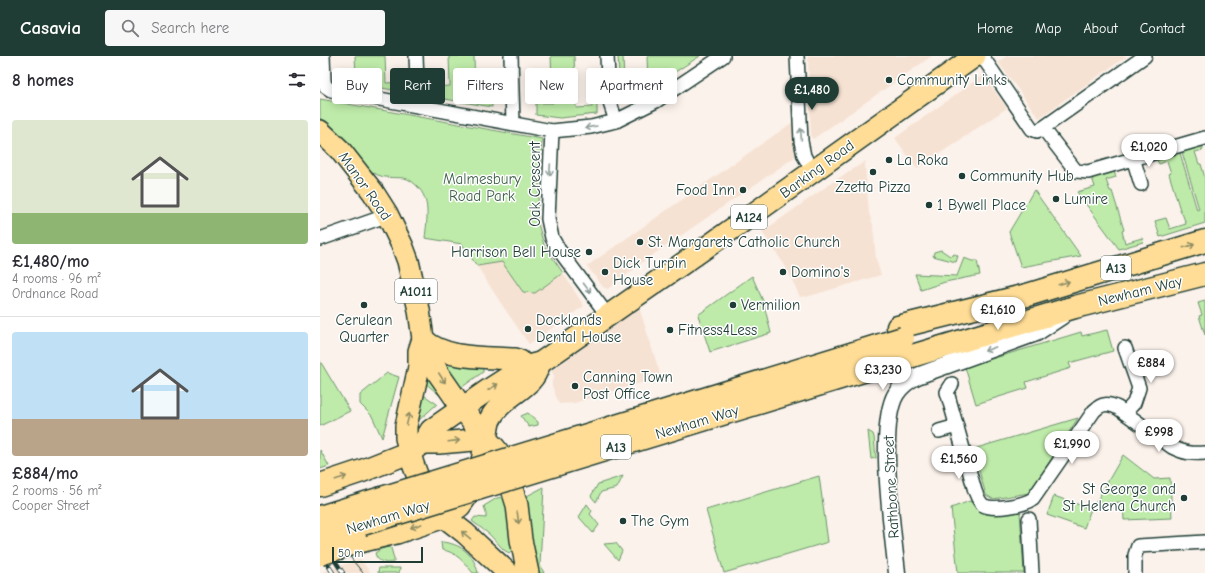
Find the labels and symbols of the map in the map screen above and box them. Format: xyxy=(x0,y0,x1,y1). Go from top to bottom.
place label: Community Links xyxy=(897,71,1007,89)
marker: Community Links xyxy=(884,75,894,85)
pin: £1,480 xyxy=(779,77,845,111)
one-way arrow xyxy=(585,123,598,131)
one-way arrow xyxy=(797,128,805,141)
pin: £1,020 xyxy=(1116,134,1182,168)
street label: Barking Road xyxy=(776,136,858,202)
street label: Oak Crescent xyxy=(526,141,544,227)
street label: Manor Road xyxy=(335,148,395,224)
place label: La Roka xyxy=(897,151,948,169)
marker: La Roka xyxy=(884,155,894,165)
one-way arrow xyxy=(546,163,554,176)
marker: Zzetta Pizza xyxy=(868,167,878,177)
place label: Community Hub xyxy=(970,167,1074,185)
park label: Malmesbury Road Park xyxy=(443,170,521,205)
marker: Community Hub xyxy=(957,171,967,181)
place label: Zzetta Pizza xyxy=(835,178,911,196)
place label: Food Inn xyxy=(676,181,735,199)
marker: Food Inn xyxy=(738,185,748,195)
place label: Lumire xyxy=(1064,190,1108,208)
marker: Lumire xyxy=(1051,194,1061,204)
place label: 1 Bywell Place xyxy=(937,196,1026,214)
marker: 1 Bywell Place xyxy=(924,200,934,210)
road number: A124 xyxy=(731,205,767,229)
place label: St. Margarets Catholic Church xyxy=(648,233,840,251)
marker: St. Margarets Catholic Church xyxy=(635,237,645,247)
one-way arrow xyxy=(1182,242,1195,249)
place label: Harrison Bell House xyxy=(451,243,581,261)
marker: Harrison Bell House xyxy=(584,247,594,257)
place label: Dick Turpin House xyxy=(613,254,686,289)
road number: A13 xyxy=(1101,256,1131,280)
place label: Domino's xyxy=(791,263,850,281)
marker: Dick Turpin House xyxy=(600,267,610,277)
marker: Domino's xyxy=(778,267,788,277)
street label: Newham Way xyxy=(1096,272,1184,310)
road number: A1011 xyxy=(395,279,437,303)
one-way arrow xyxy=(1057,279,1070,286)
one-way arrow xyxy=(583,282,591,293)
place label: Vermilion xyxy=(741,296,800,314)
pin: £1,610 xyxy=(965,297,1031,331)
marker: Cerulean Quarter xyxy=(359,300,369,310)
marker: Vermilion xyxy=(728,300,738,310)
place label: Cerulean Quarter xyxy=(335,311,393,346)
place label: Docklands Dental House xyxy=(536,311,622,346)
place label: Fitness4Less xyxy=(678,321,757,339)
marker: Docklands Dental House xyxy=(523,324,533,334)
marker: Fitness4Less xyxy=(665,325,675,335)
one-way arrow xyxy=(984,346,997,353)
pin: £884 xyxy=(1127,350,1175,384)
pin: £3,230 xyxy=(850,357,916,391)
place label: Canning Town Post Office xyxy=(583,368,673,403)
one-way arrow xyxy=(438,372,446,384)
marker: Canning Town Post Office xyxy=(570,381,580,391)
one-way arrow xyxy=(487,383,498,391)
street label: Newham Way xyxy=(653,401,741,443)
one-way arrow xyxy=(405,413,412,426)
pin: £998 xyxy=(1135,419,1183,453)
pin: £1,990 xyxy=(1039,431,1105,465)
street label: Rathbone Street xyxy=(879,434,903,539)
road number: A13 xyxy=(601,435,631,459)
one-way arrow xyxy=(447,438,460,445)
pin: £1,560 xyxy=(926,446,992,480)
one-way arrow xyxy=(334,474,347,481)
place label: St George and St Helena Church xyxy=(1063,480,1176,515)
marker: St George and St Helena Church xyxy=(1179,493,1189,503)
street label: Newham Way xyxy=(344,496,432,538)
one-way arrow xyxy=(515,511,522,524)
place label: The Gym xyxy=(631,512,689,530)
marker: The Gym xyxy=(618,516,628,526)
one-way arrow xyxy=(410,522,422,530)
one-way arrow xyxy=(461,530,471,539)
scale bar xyxy=(332,545,423,564)

